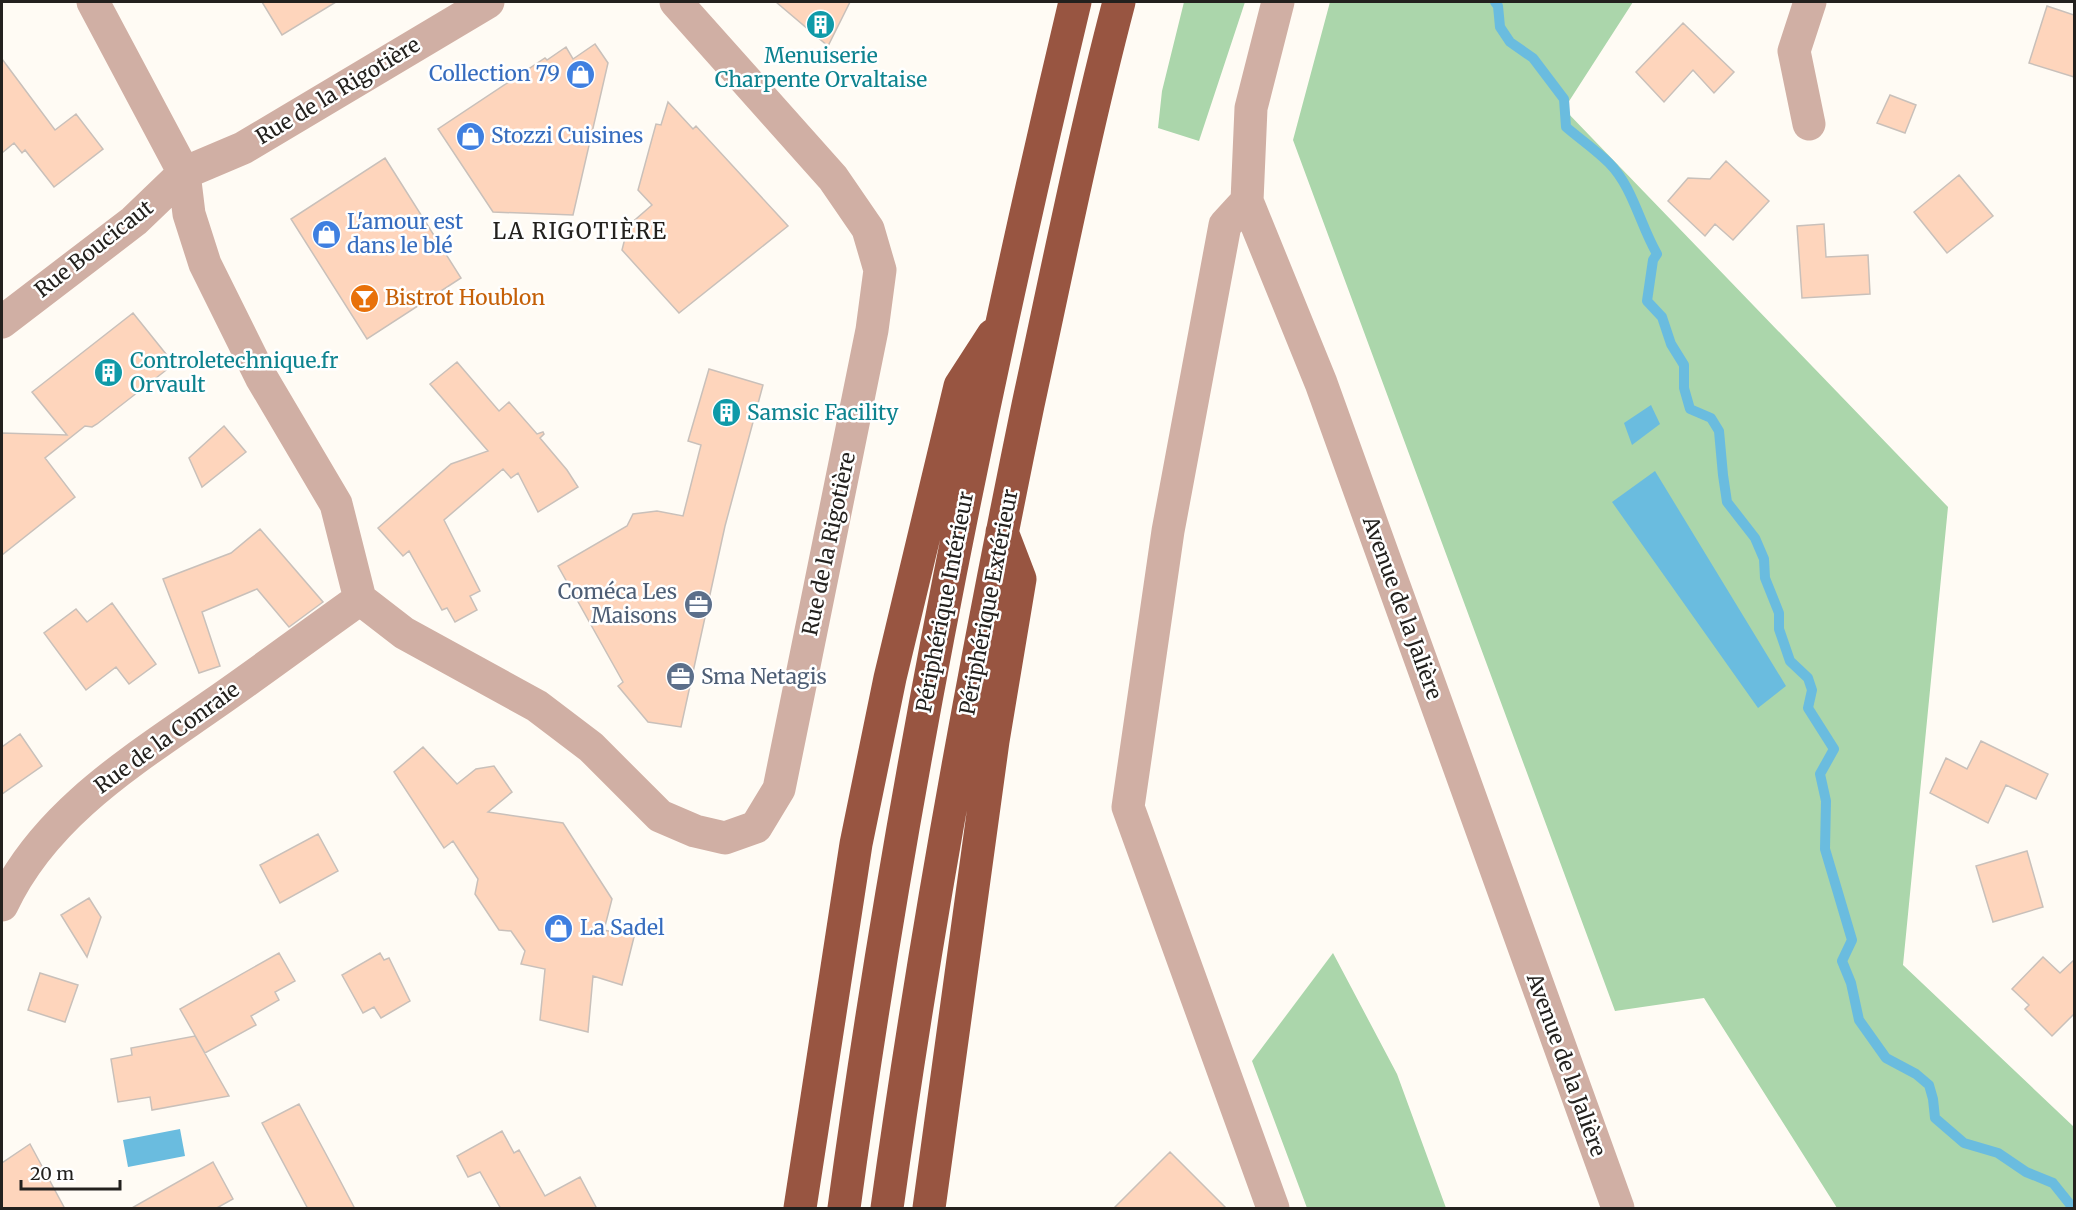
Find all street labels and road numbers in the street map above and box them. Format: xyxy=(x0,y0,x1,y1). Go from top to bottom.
street label: Rue de la Rigotière xyxy=(251,31,425,150)
street label: Rue Boucicaut xyxy=(29,194,158,303)
street label: Rue de la Rigotière xyxy=(796,450,861,638)
street label: Périphérique Extérieur xyxy=(953,487,1024,717)
street label: Périphérique Intérieur xyxy=(910,489,979,715)
street label: Avenue de la Jalière xyxy=(1356,512,1448,703)
street label: Rue de la Conraie xyxy=(89,676,245,799)
street label: Avenue de la Jalière xyxy=(1520,969,1612,1160)

